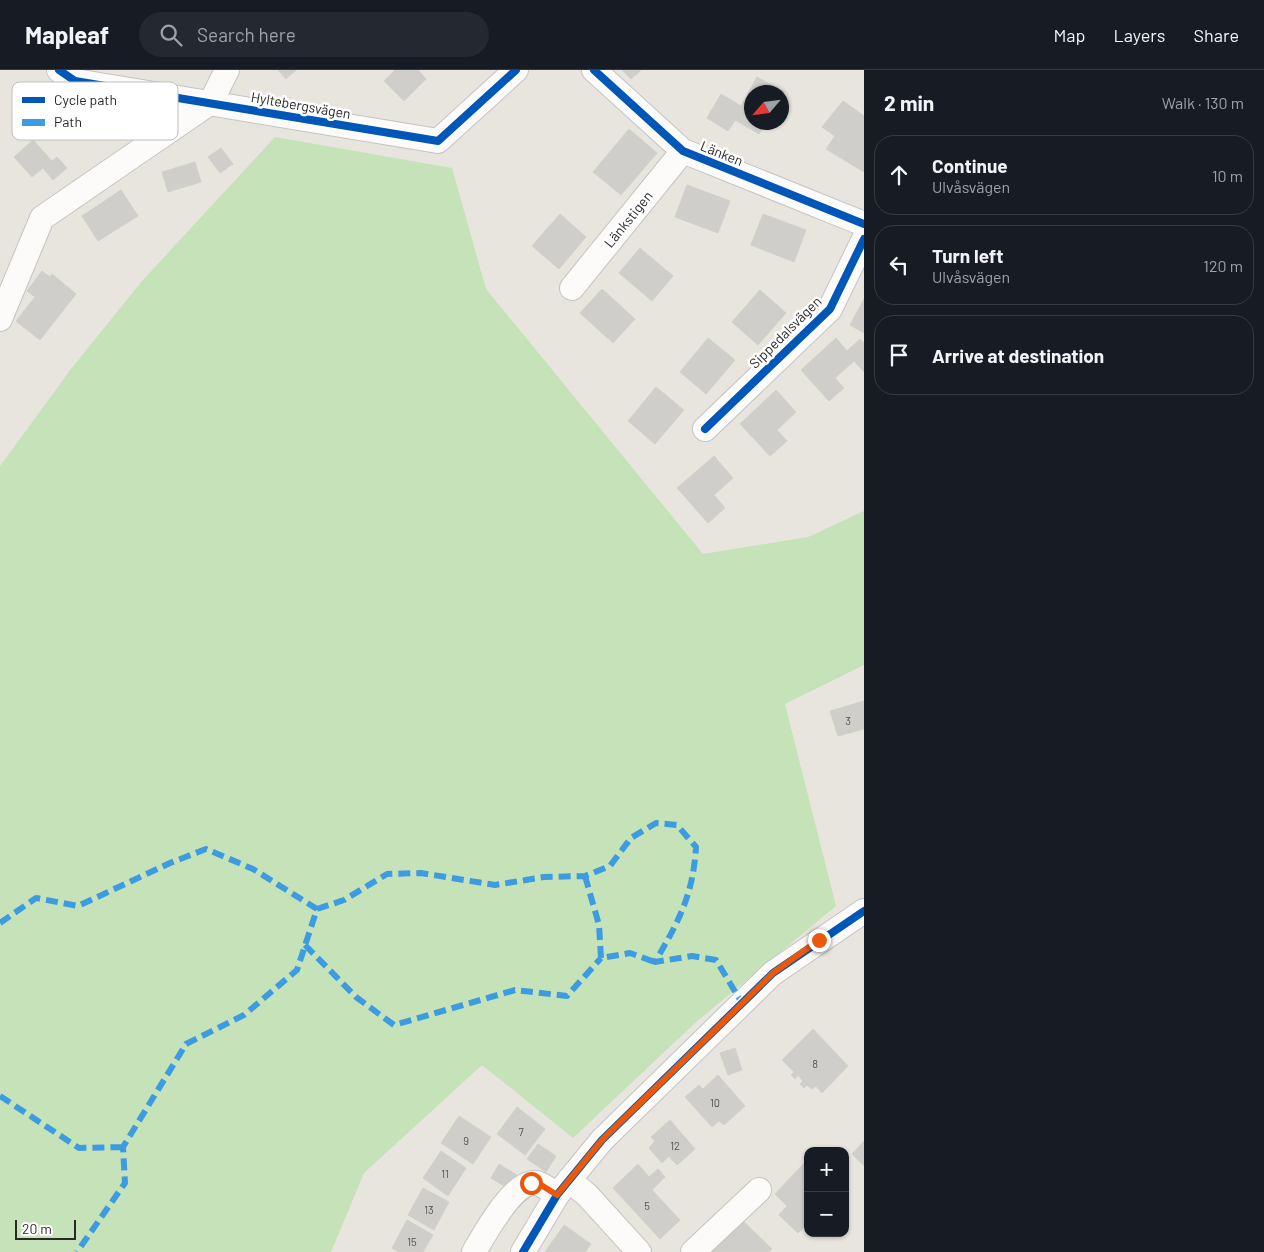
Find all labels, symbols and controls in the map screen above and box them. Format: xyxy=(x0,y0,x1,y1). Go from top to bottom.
search box xyxy=(139,12,489,57)
text: Mapleaf xyxy=(25,20,109,49)
icon: search xyxy=(157,21,185,49)
text: Search here xyxy=(197,23,296,46)
text: Map xyxy=(1053,24,1085,46)
text: Layers xyxy=(1113,24,1166,46)
text: Share xyxy=(1194,24,1239,46)
legend xyxy=(12,82,178,140)
north arrow xyxy=(744,85,789,130)
street label: Hyltebergsvägen xyxy=(250,88,352,122)
text: 2 min xyxy=(884,90,934,115)
text: Cycle path xyxy=(54,91,117,108)
text: Walk · 130 m xyxy=(1162,93,1244,112)
text: Path xyxy=(54,113,82,130)
street label: Länken xyxy=(698,137,746,169)
text: Continue xyxy=(932,154,1008,177)
icon: ahead xyxy=(885,161,913,189)
text: 10 m xyxy=(1212,166,1243,185)
text: Ulvåsvägen xyxy=(932,177,1010,196)
street label: Länkstigen xyxy=(600,187,656,251)
text: Turn left xyxy=(932,244,1003,267)
icon: left xyxy=(885,251,913,279)
text: 120 m xyxy=(1203,256,1243,275)
text: Ulvåsvägen xyxy=(932,267,1010,286)
street label: Sippedalsvägen xyxy=(745,292,825,372)
icon: arrive xyxy=(885,341,913,369)
text: Arrive at destination xyxy=(932,344,1104,367)
house number: 3 xyxy=(845,714,851,727)
route end xyxy=(808,929,831,952)
house number: 8 xyxy=(812,1057,818,1070)
house number: 10 xyxy=(710,1096,720,1109)
house number: 7 xyxy=(518,1125,524,1138)
house number: 9 xyxy=(463,1134,469,1147)
house number: 12 xyxy=(670,1139,680,1152)
map controls xyxy=(804,1147,849,1237)
button: + xyxy=(804,1147,849,1192)
house number: 11 xyxy=(441,1167,449,1180)
route start xyxy=(520,1172,543,1195)
button: − xyxy=(804,1192,849,1237)
house number: 5 xyxy=(644,1199,650,1212)
house number: 13 xyxy=(424,1203,434,1216)
scale bar xyxy=(15,1217,76,1240)
text: 20 m xyxy=(22,1220,52,1237)
house number: 15 xyxy=(407,1235,417,1248)

